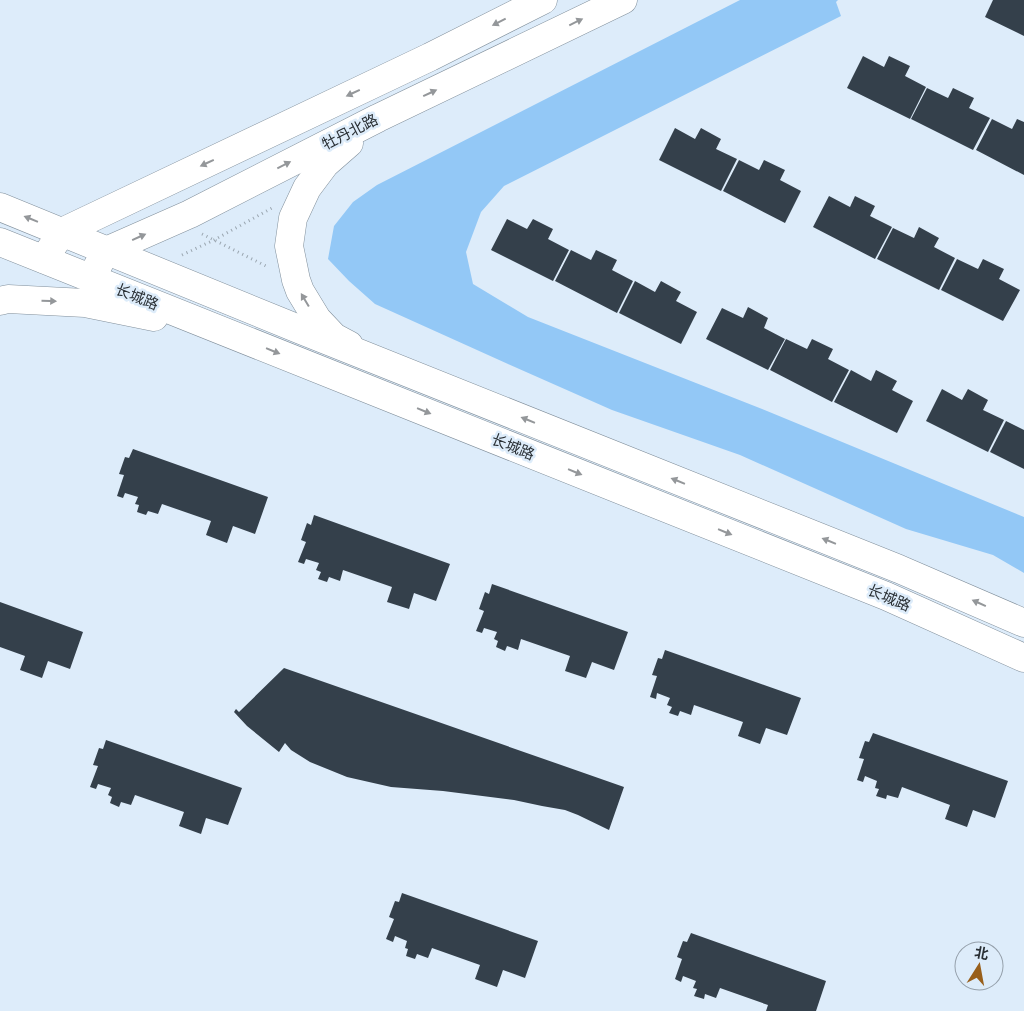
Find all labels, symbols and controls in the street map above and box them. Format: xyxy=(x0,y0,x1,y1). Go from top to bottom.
one-way arrow xyxy=(492,18,507,26)
one-way arrow xyxy=(569,18,583,26)
one-way arrow xyxy=(346,89,360,97)
one-way arrow xyxy=(423,89,437,97)
street label: 牡丹北路 xyxy=(319,109,380,153)
one-way arrow xyxy=(199,159,214,167)
one-way arrow xyxy=(277,161,292,169)
one-way arrow xyxy=(24,215,38,223)
one-way arrow xyxy=(132,232,146,240)
street label: 长城路 xyxy=(113,279,162,313)
one-way arrow xyxy=(301,293,310,306)
one-way arrow xyxy=(41,297,57,305)
one-way arrow xyxy=(266,347,281,355)
one-way arrow xyxy=(417,408,431,416)
one-way arrow xyxy=(520,416,535,424)
street label: 长城路 xyxy=(489,429,538,463)
one-way arrow xyxy=(567,469,582,476)
one-way arrow xyxy=(671,476,686,484)
one-way arrow xyxy=(718,528,733,536)
one-way arrow xyxy=(822,536,837,544)
street label: 长城路 xyxy=(865,580,914,614)
one-way arrow xyxy=(972,599,986,607)
north arrow xyxy=(954,941,1004,991)
text: 北 xyxy=(973,943,990,962)

